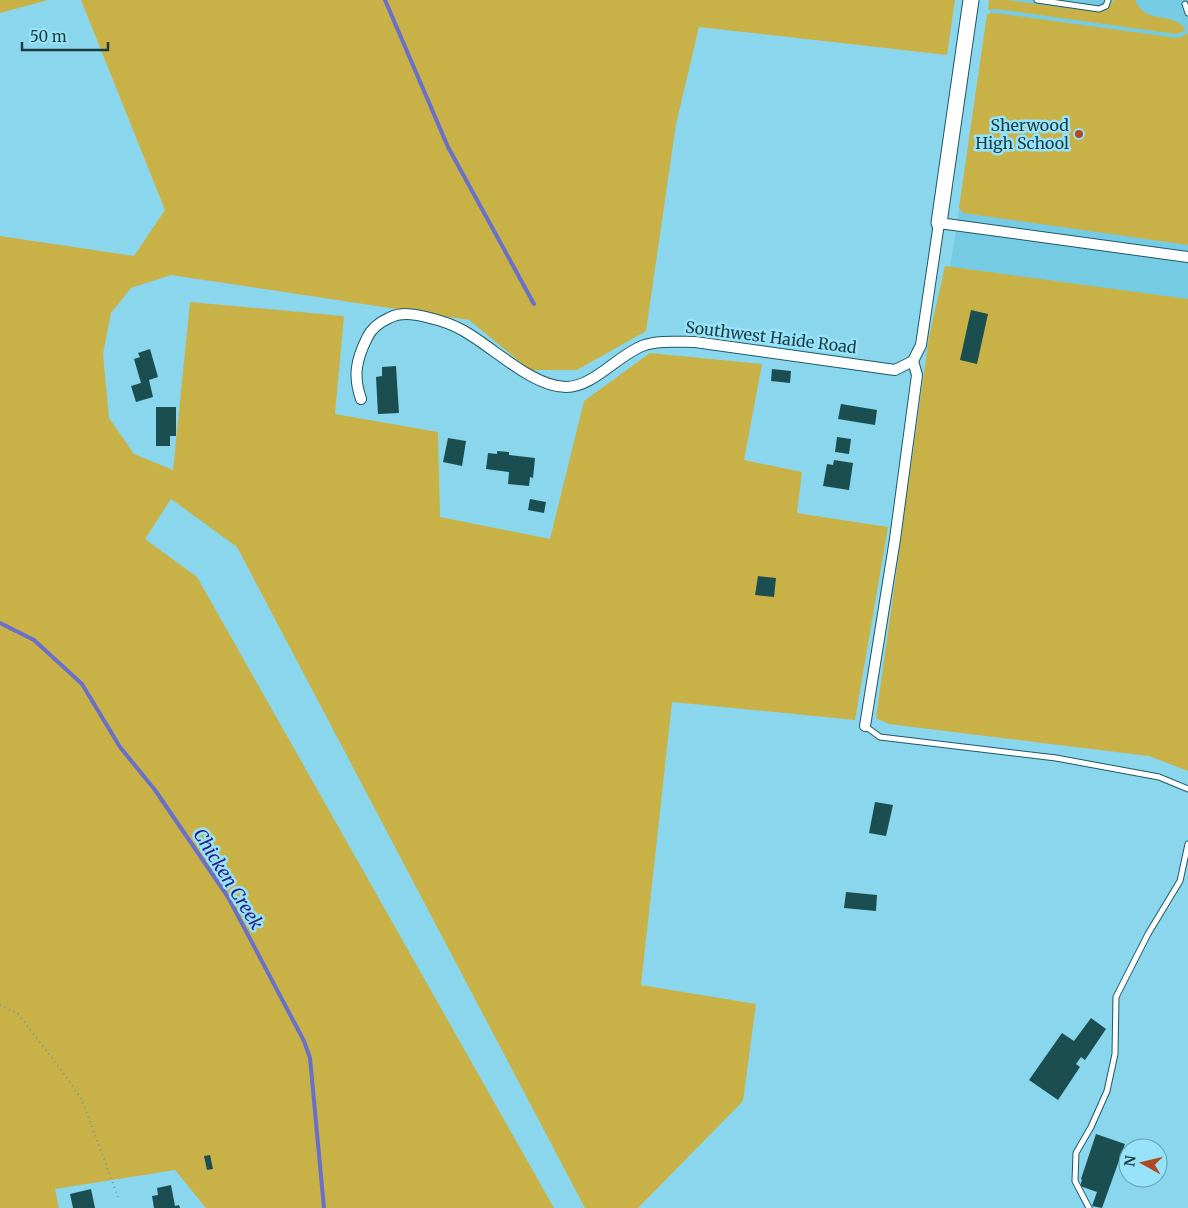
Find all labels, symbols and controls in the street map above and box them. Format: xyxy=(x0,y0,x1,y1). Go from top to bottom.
scale bar xyxy=(22,20,109,52)
text: 50 m xyxy=(30,27,67,46)
place label: Sherwood High School xyxy=(975,115,1069,153)
marker: Sherwood High School xyxy=(1073,128,1085,140)
street label: Southwest Haide Road xyxy=(684,317,858,357)
water label: Chicken Creek xyxy=(188,824,269,934)
north arrow xyxy=(1118,1138,1168,1188)
text: N xyxy=(1120,1154,1140,1168)

